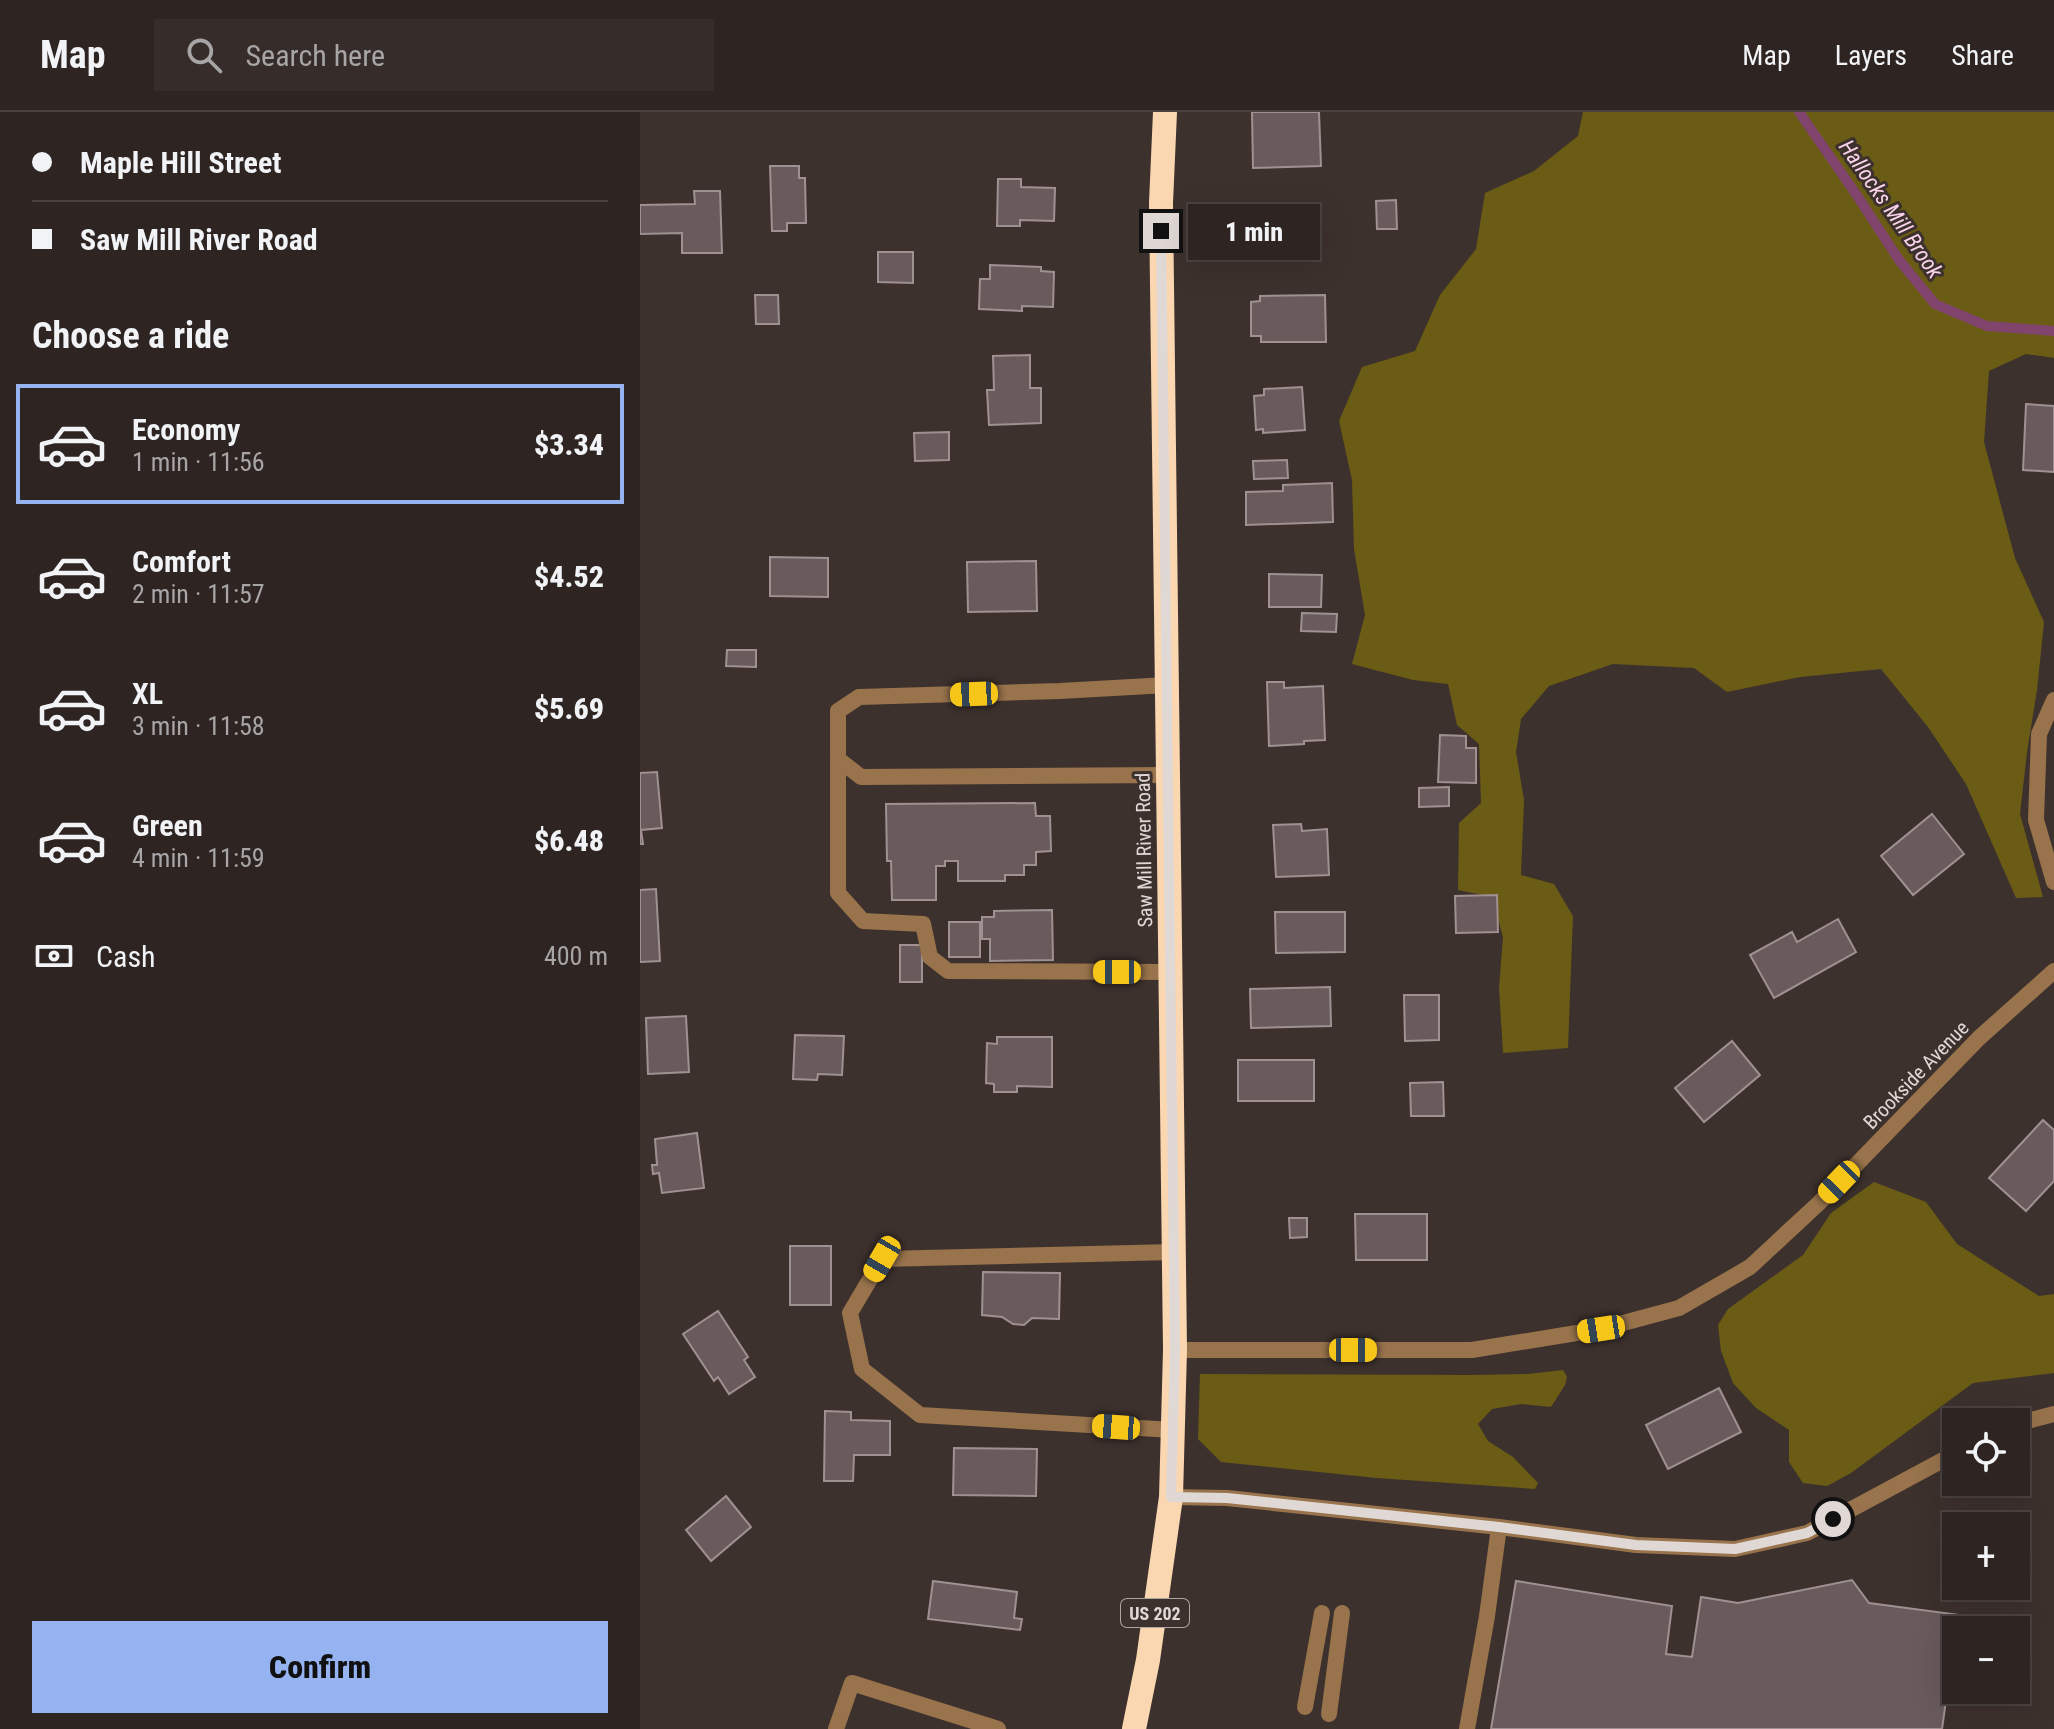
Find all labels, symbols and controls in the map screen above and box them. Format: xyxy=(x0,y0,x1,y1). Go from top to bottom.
search box xyxy=(154,19,714,91)
text: Map xyxy=(40,33,106,77)
icon: search xyxy=(182,33,226,77)
text: Search here xyxy=(246,38,385,73)
text: Map xyxy=(1742,39,1791,72)
text: Layers xyxy=(1835,39,1907,72)
text: Share xyxy=(1951,39,2014,72)
water label: Hallocks Mill Brook xyxy=(1834,135,1948,283)
text: Maple Hill Street xyxy=(80,145,282,180)
callout: 1 min xyxy=(1189,203,1321,259)
route end xyxy=(1143,213,1179,249)
text: 1 min xyxy=(1225,217,1283,247)
text: Saw Mill River Road xyxy=(80,222,318,257)
text: Choose a ride xyxy=(32,315,229,357)
icon: car xyxy=(36,408,108,480)
text: Economy xyxy=(132,412,240,447)
text: $3.34 xyxy=(534,427,604,462)
text: 1 min · 11:56 xyxy=(132,447,265,477)
icon: car xyxy=(36,540,108,612)
text: Comfort xyxy=(132,544,231,579)
text: $4.52 xyxy=(534,559,604,594)
text: 2 min · 11:57 xyxy=(132,579,265,609)
icon: car xyxy=(36,672,108,744)
text: XL xyxy=(132,676,163,711)
car xyxy=(950,681,998,707)
text: $5.69 xyxy=(534,691,604,726)
text: 3 min · 11:58 xyxy=(132,711,265,741)
street label: Saw Mill River Road xyxy=(1131,772,1157,928)
icon: car xyxy=(36,804,108,876)
text: Green xyxy=(132,808,203,843)
text: $6.48 xyxy=(534,823,604,858)
text: 4 min · 11:59 xyxy=(132,843,265,873)
icon: cash xyxy=(32,934,76,978)
text: Cash xyxy=(96,939,156,974)
text: 400 m xyxy=(544,941,608,971)
car xyxy=(1093,960,1141,984)
street label: Brookside Avenue xyxy=(1858,1016,1974,1134)
car xyxy=(1814,1156,1864,1208)
car xyxy=(860,1232,904,1286)
car xyxy=(1575,1313,1627,1345)
car xyxy=(1329,1338,1377,1362)
map controls xyxy=(1942,1408,2030,1704)
button: locate xyxy=(1942,1408,2030,1496)
car xyxy=(1091,1413,1141,1441)
route start xyxy=(1815,1501,1851,1537)
button: + xyxy=(1942,1512,2030,1600)
road number: US 202 xyxy=(1121,1599,1189,1627)
button: − xyxy=(1942,1616,2030,1704)
button: Confirm xyxy=(32,1621,608,1713)

